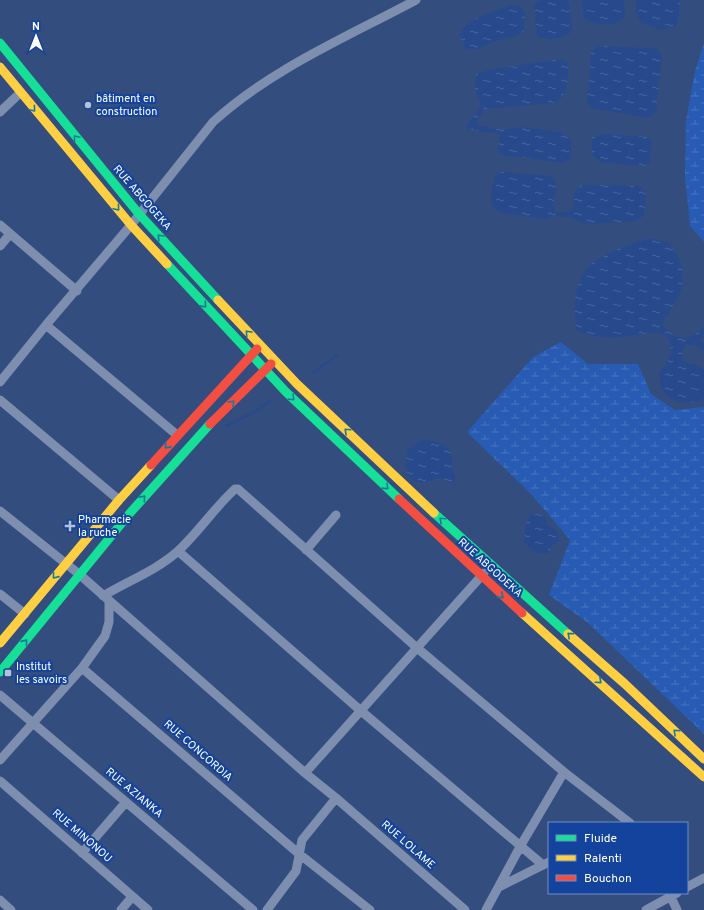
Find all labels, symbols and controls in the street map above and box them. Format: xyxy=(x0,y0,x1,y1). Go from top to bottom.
north arrow xyxy=(16,16,56,56)
text: N xyxy=(32,20,40,34)
place label: bâtiment en construction xyxy=(96,92,157,119)
marker: bâtiment en construction xyxy=(83,100,93,110)
one-way arrow xyxy=(28,104,35,112)
one-way arrow xyxy=(74,135,81,142)
street label: RUE ABGOGEKA xyxy=(110,162,174,234)
one-way arrow xyxy=(112,204,119,211)
one-way arrow xyxy=(157,234,165,242)
one-way arrow xyxy=(199,300,206,307)
one-way arrow xyxy=(246,330,253,337)
one-way arrow xyxy=(287,393,295,401)
one-way arrow xyxy=(227,400,235,408)
one-way arrow xyxy=(344,428,352,436)
one-way arrow xyxy=(164,441,172,449)
one-way arrow xyxy=(381,483,389,490)
one-way arrow xyxy=(138,495,146,503)
place label: Pharmacie la ruche xyxy=(78,513,131,540)
one-way arrow xyxy=(439,517,447,524)
marker: Pharmacie la ruche xyxy=(65,521,75,531)
street label: RUE ABGODEKA xyxy=(455,535,525,601)
one-way arrow xyxy=(53,572,60,579)
one-way arrow xyxy=(497,591,504,598)
one-way arrow xyxy=(567,632,575,639)
one-way arrow xyxy=(20,639,27,646)
place label: Institut les savoirs xyxy=(16,660,67,687)
marker: Institut les savoirs xyxy=(3,668,13,678)
one-way arrow xyxy=(594,677,602,684)
street label: RUE CONCORDIA xyxy=(161,717,235,785)
one-way arrow xyxy=(673,729,681,737)
street label: RUE AZIANKA xyxy=(102,765,166,821)
street label: RUE MINONOU xyxy=(49,806,115,866)
street label: RUE LOLAME xyxy=(378,818,438,872)
legend xyxy=(548,822,688,894)
text: Fluide xyxy=(584,831,617,847)
text: Ralenti xyxy=(584,851,622,867)
text: Bouchon xyxy=(584,871,632,887)

